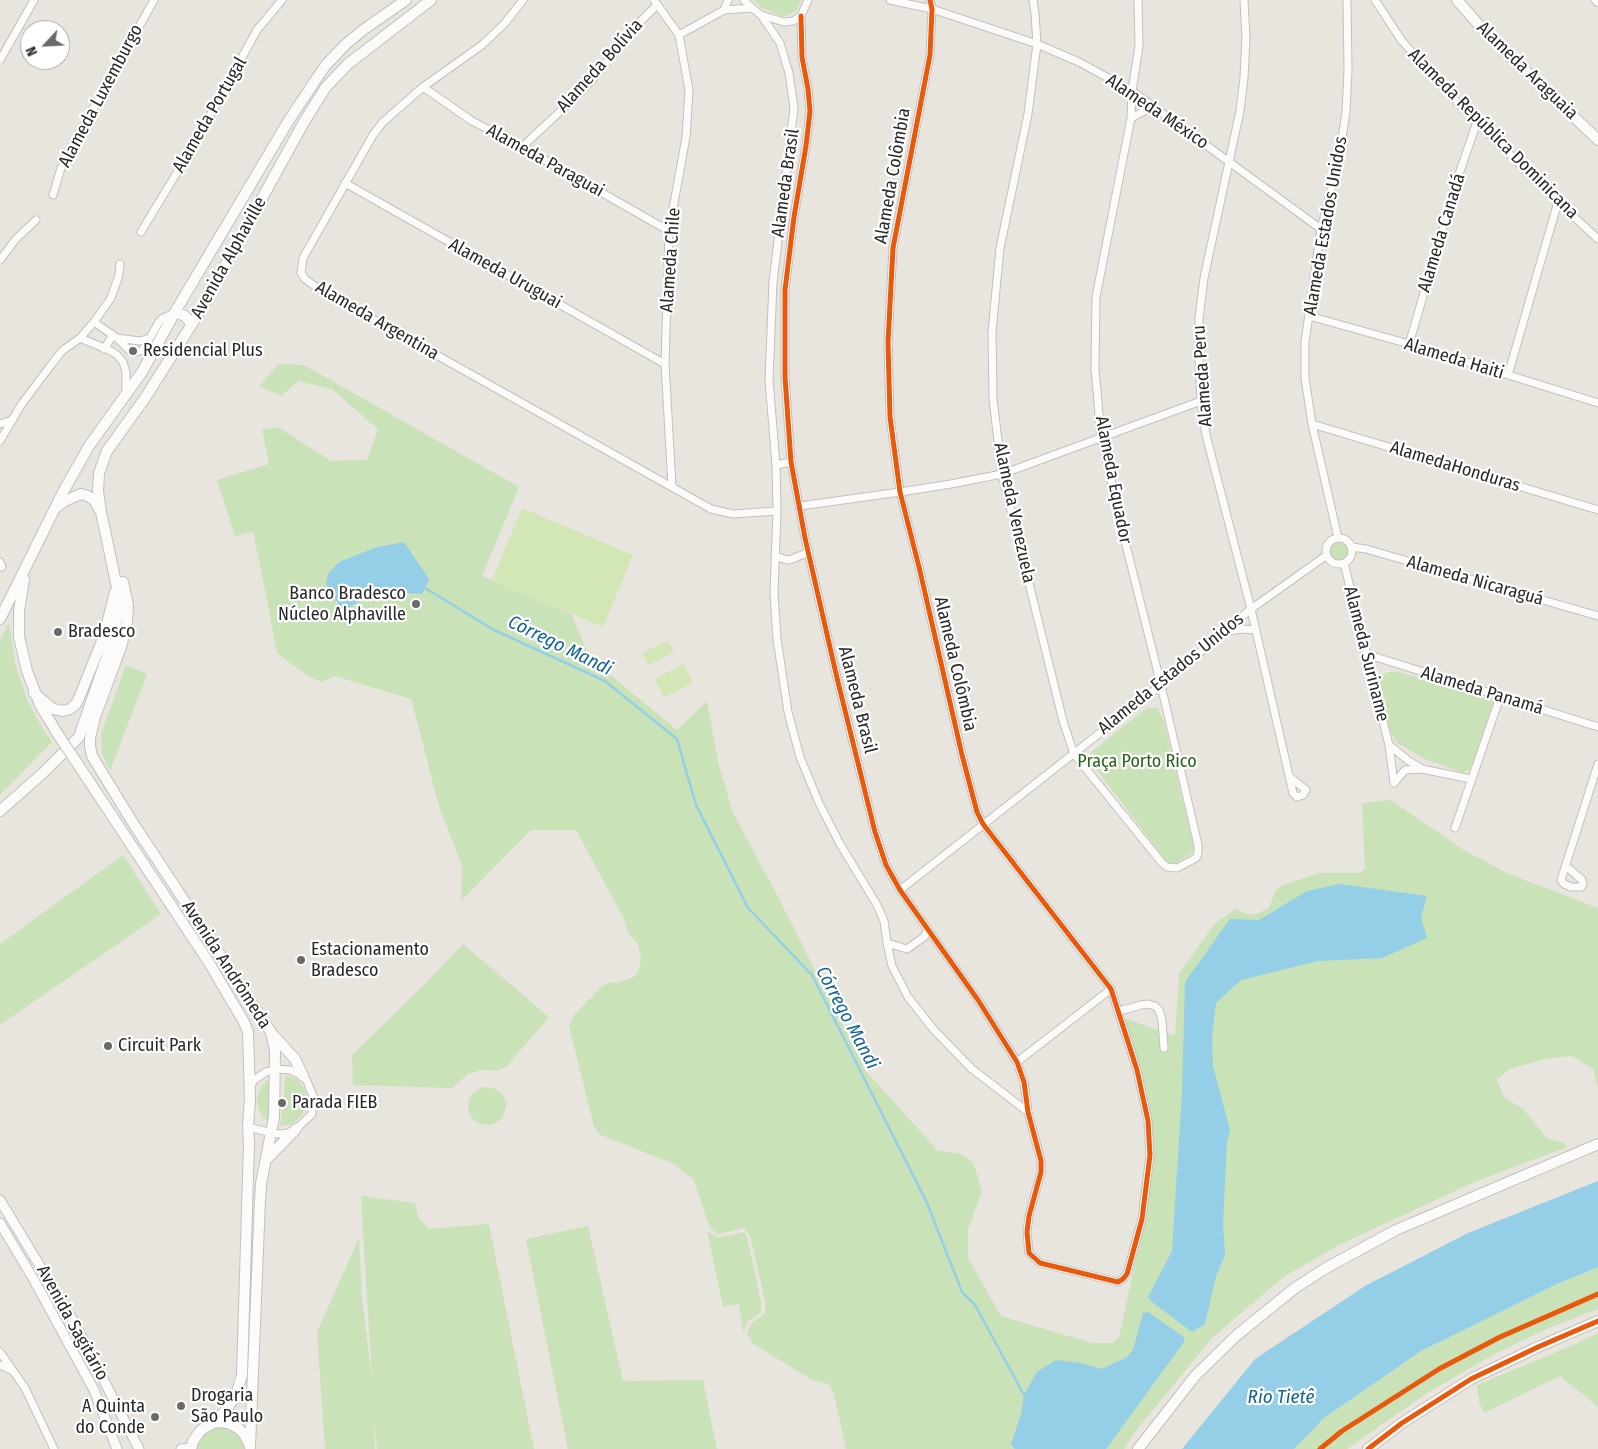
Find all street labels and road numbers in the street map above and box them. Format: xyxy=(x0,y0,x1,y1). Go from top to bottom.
street label: Alameda Bolívia xyxy=(552,15,648,117)
street label: Alameda Araguaia xyxy=(1472,17,1582,125)
street label: Alameda Luxemburgo xyxy=(54,21,148,171)
street label: Alameda República Dominicana xyxy=(1403,44,1583,224)
street label: Alameda Portugal xyxy=(168,53,252,177)
street label: Alameda México xyxy=(1102,70,1212,154)
street label: Alameda Colômbia xyxy=(870,106,916,246)
street label: Alameda Paraguai xyxy=(482,120,608,202)
street label: Alameda Brasil xyxy=(768,127,804,239)
street label: Alameda Estados Unidos xyxy=(1300,135,1352,317)
street label: Alameda Canadá xyxy=(1414,171,1470,295)
street label: Avenida Alphaville xyxy=(187,193,271,323)
street label: Alameda Chile xyxy=(657,207,685,313)
street label: Alameda Uruguai xyxy=(445,234,565,314)
street label: Alameda Argentina xyxy=(311,277,443,365)
street label: Alameda Peru xyxy=(1189,324,1217,428)
street label: Alameda Haiti xyxy=(1402,334,1506,384)
street label: Alameda Equador xyxy=(1090,414,1136,546)
street label: AlamedaHonduras xyxy=(1387,437,1523,497)
street label: Alameda Venezuela xyxy=(989,441,1039,585)
street label: Alameda Nicaraguá xyxy=(1404,551,1546,611)
street label: Alameda Suriname xyxy=(1339,584,1393,724)
street label: Alameda Colômbia xyxy=(929,595,981,733)
street label: Alameda Estados Unidos xyxy=(1094,609,1248,739)
street label: Alameda Brasil xyxy=(833,644,881,756)
street label: Alameda Panamá xyxy=(1418,662,1546,720)
street label: Avenida Andrômeda xyxy=(177,897,275,1033)
street label: Avenida Sagitário xyxy=(31,1262,113,1384)

